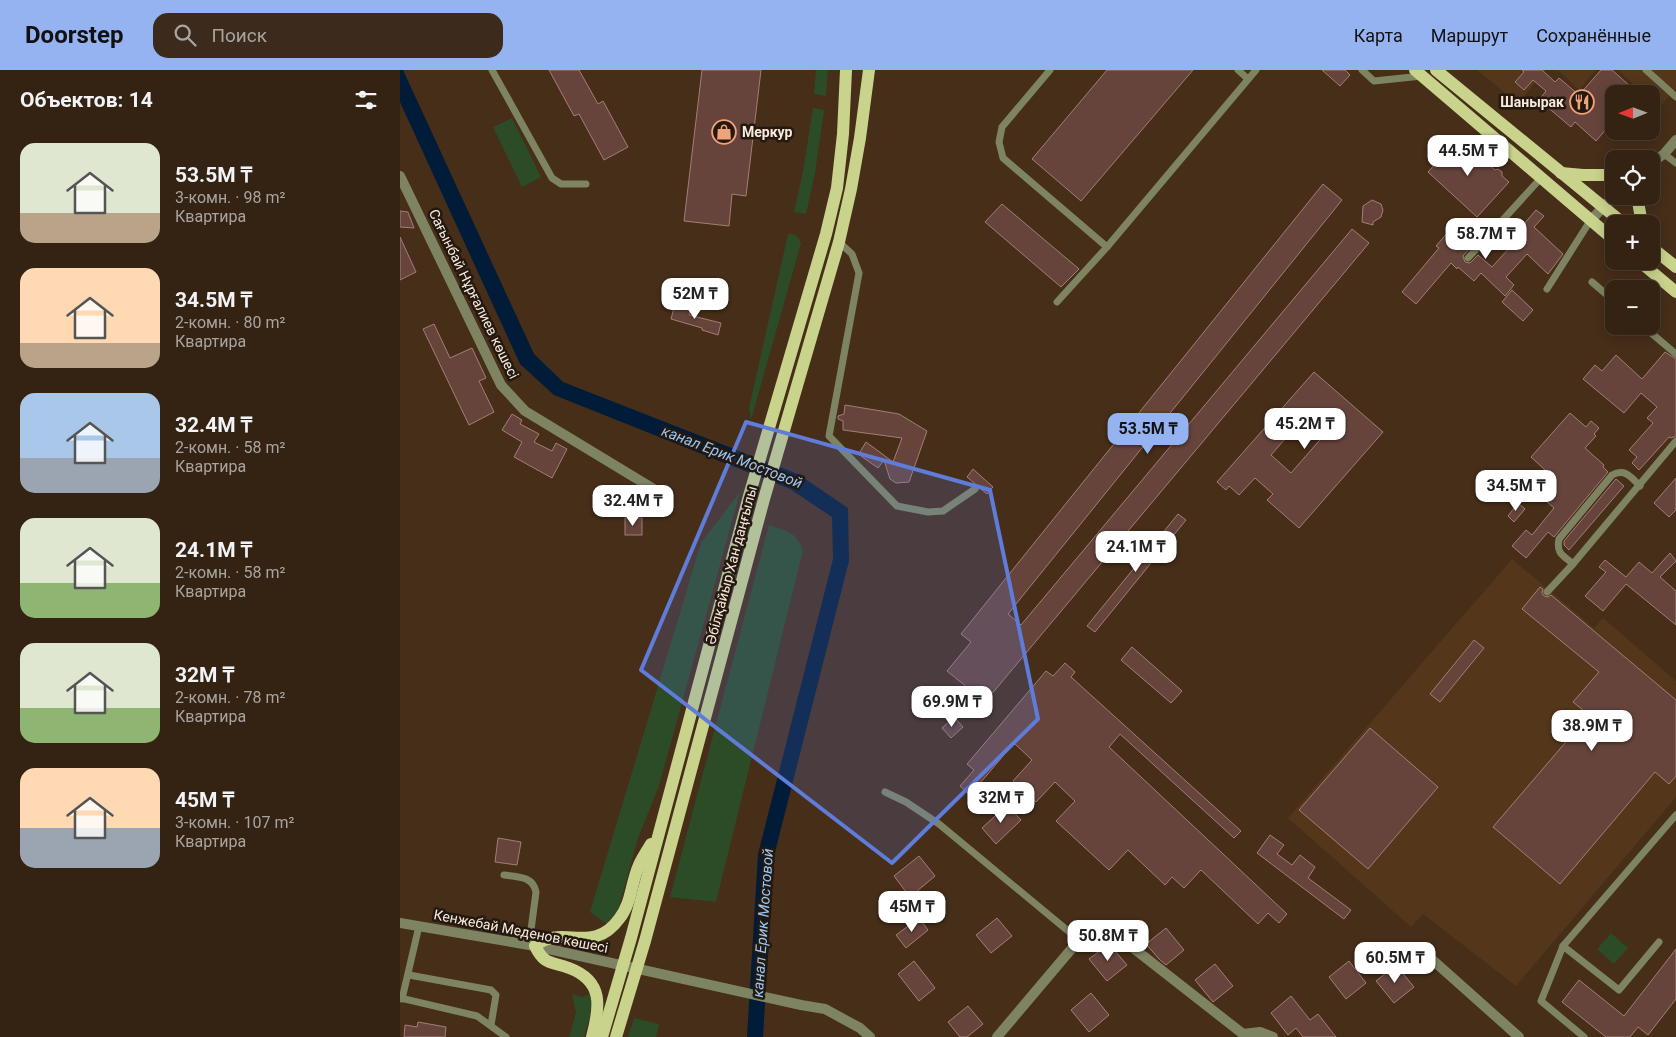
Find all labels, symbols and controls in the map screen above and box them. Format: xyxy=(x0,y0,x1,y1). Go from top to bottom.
search box xyxy=(153,13,503,58)
text: Doorstep xyxy=(25,21,123,49)
icon: search xyxy=(171,21,199,49)
text: Поиск xyxy=(211,24,267,47)
text: Карта xyxy=(1354,25,1403,46)
text: Маршрут xyxy=(1431,25,1508,46)
text: Сохранённые xyxy=(1536,25,1651,46)
north arrow xyxy=(1605,85,1660,140)
map controls xyxy=(1605,85,1660,335)
icon: filters xyxy=(352,86,380,114)
text: Объектов: 14 xyxy=(20,88,153,112)
restaurant icon: Шанырак xyxy=(1569,89,1595,115)
place label: Шанырак xyxy=(1500,94,1564,110)
shop icon: Меркур xyxy=(711,119,737,145)
place label: Меркур xyxy=(742,124,793,140)
pin: 44.5M ₸ xyxy=(1422,134,1514,177)
text: 44.5M ₸ xyxy=(1439,141,1497,160)
button: locate xyxy=(1605,150,1660,205)
icon: home xyxy=(60,163,120,223)
text: 53.5M ₸ xyxy=(175,163,252,187)
text: 3-комн. · 98 m² xyxy=(175,188,285,207)
text: Квартира xyxy=(175,207,246,226)
street label: Сағынбай Нұрғалиев көшесі xyxy=(426,207,522,381)
button: + xyxy=(1605,215,1660,270)
pin: 58.7M ₸ xyxy=(1440,218,1532,260)
text: 58.7M ₸ xyxy=(1457,224,1515,243)
pin: 52M ₸ xyxy=(660,278,730,320)
button: − xyxy=(1605,280,1660,335)
text: 52M ₸ xyxy=(672,284,718,303)
icon: home xyxy=(60,288,120,348)
text: 34.5M ₸ xyxy=(175,288,252,312)
text: 2-комн. · 80 m² xyxy=(175,313,285,332)
text: Квартира xyxy=(175,332,246,351)
pin: 45.2M ₸ xyxy=(1259,408,1351,450)
pin: 53.5M ₸ xyxy=(1102,412,1194,455)
icon: home xyxy=(60,413,120,473)
text: 32.4M ₸ xyxy=(175,413,252,437)
text: 45.2M ₸ xyxy=(1276,414,1334,433)
text: 53.5M ₸ xyxy=(1119,419,1177,438)
water label: канал Ерик Мостовой xyxy=(659,422,805,492)
text: 2-комн. · 58 m² xyxy=(175,438,285,457)
text: Квартира xyxy=(175,457,246,476)
pin: 34.5M ₸ xyxy=(1470,470,1562,512)
text: 34.5M ₸ xyxy=(1487,476,1545,495)
pin: 32.4M ₸ xyxy=(587,484,679,527)
street label: Әбілқайыр Хан даңғылы xyxy=(702,484,760,646)
text: 32.4M ₸ xyxy=(604,491,662,510)
pin: 24.1M ₸ xyxy=(1090,530,1182,573)
text: 24.1M ₸ xyxy=(1107,537,1165,556)
icon: home xyxy=(60,538,120,598)
text: 24.1M ₸ xyxy=(175,538,252,562)
text: 2-комн. · 58 m² xyxy=(175,563,285,582)
text: Квартира xyxy=(175,582,246,601)
icon: home xyxy=(60,663,120,723)
text: 32M ₸ xyxy=(175,663,234,687)
pin: 69.9M ₸ xyxy=(906,686,998,728)
text: 2-комн. · 78 m² xyxy=(175,688,285,707)
text: 69.9M ₸ xyxy=(923,692,981,711)
text: Квартира xyxy=(175,707,246,726)
pin: 38.9M ₸ xyxy=(1546,710,1638,752)
text: 38.9M ₸ xyxy=(1563,716,1621,735)
pin: 32M ₸ xyxy=(966,782,1036,824)
icon: home xyxy=(60,788,120,848)
text: 45M ₸ xyxy=(175,788,234,812)
text: 32M ₸ xyxy=(978,788,1024,807)
text: 3-комн. · 107 m² xyxy=(175,813,294,832)
text: Квартира xyxy=(175,832,246,851)
water label: канал Ерик Мостовой xyxy=(749,848,777,998)
pin: 45M ₸ xyxy=(877,890,947,933)
text: 45M ₸ xyxy=(889,897,935,916)
street label: Кенжебай Меденов көшесі xyxy=(432,906,610,956)
pin: 50.8M ₸ xyxy=(1062,920,1154,962)
text: 50.8M ₸ xyxy=(1079,926,1137,945)
pin: 60.5M ₸ xyxy=(1349,942,1441,984)
text: 60.5M ₸ xyxy=(1366,948,1424,967)

